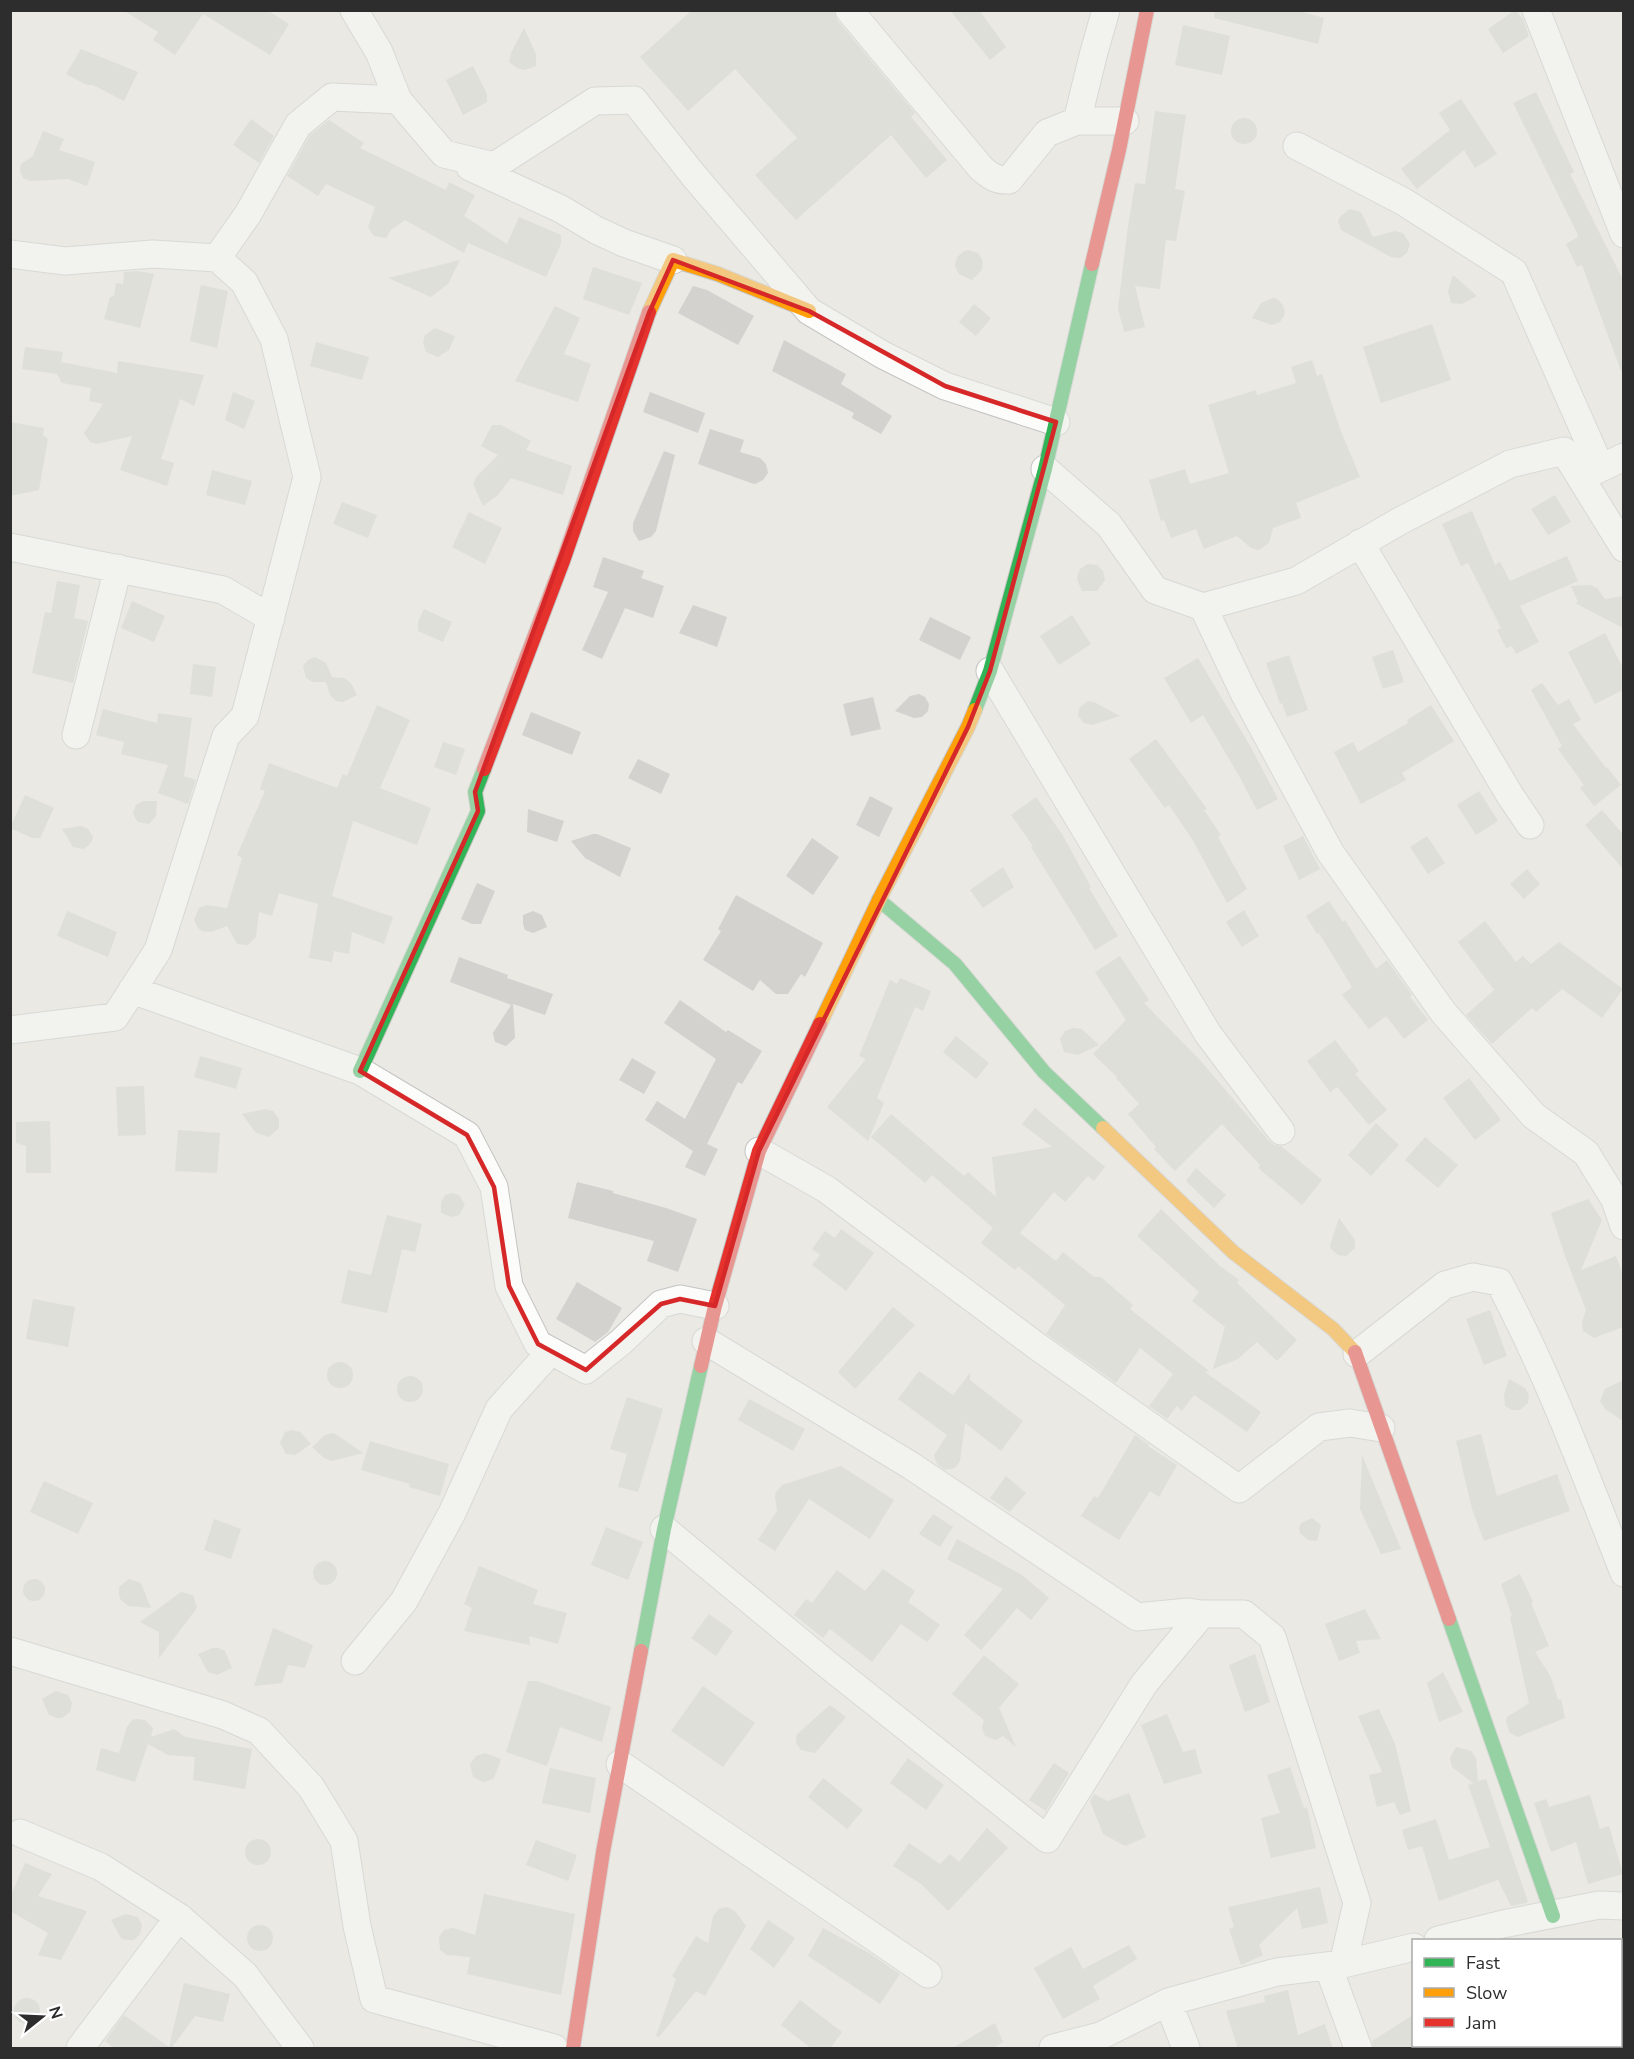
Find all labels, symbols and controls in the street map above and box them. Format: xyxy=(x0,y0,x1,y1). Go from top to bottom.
legend xyxy=(1412,1939,1622,2047)
text: Fast xyxy=(1466,1951,1501,1975)
text: Slow xyxy=(1466,1981,1507,2005)
north arrow xyxy=(12,1987,72,2047)
text: N xyxy=(43,2004,68,2022)
text: Jam xyxy=(1465,2011,1497,2035)

